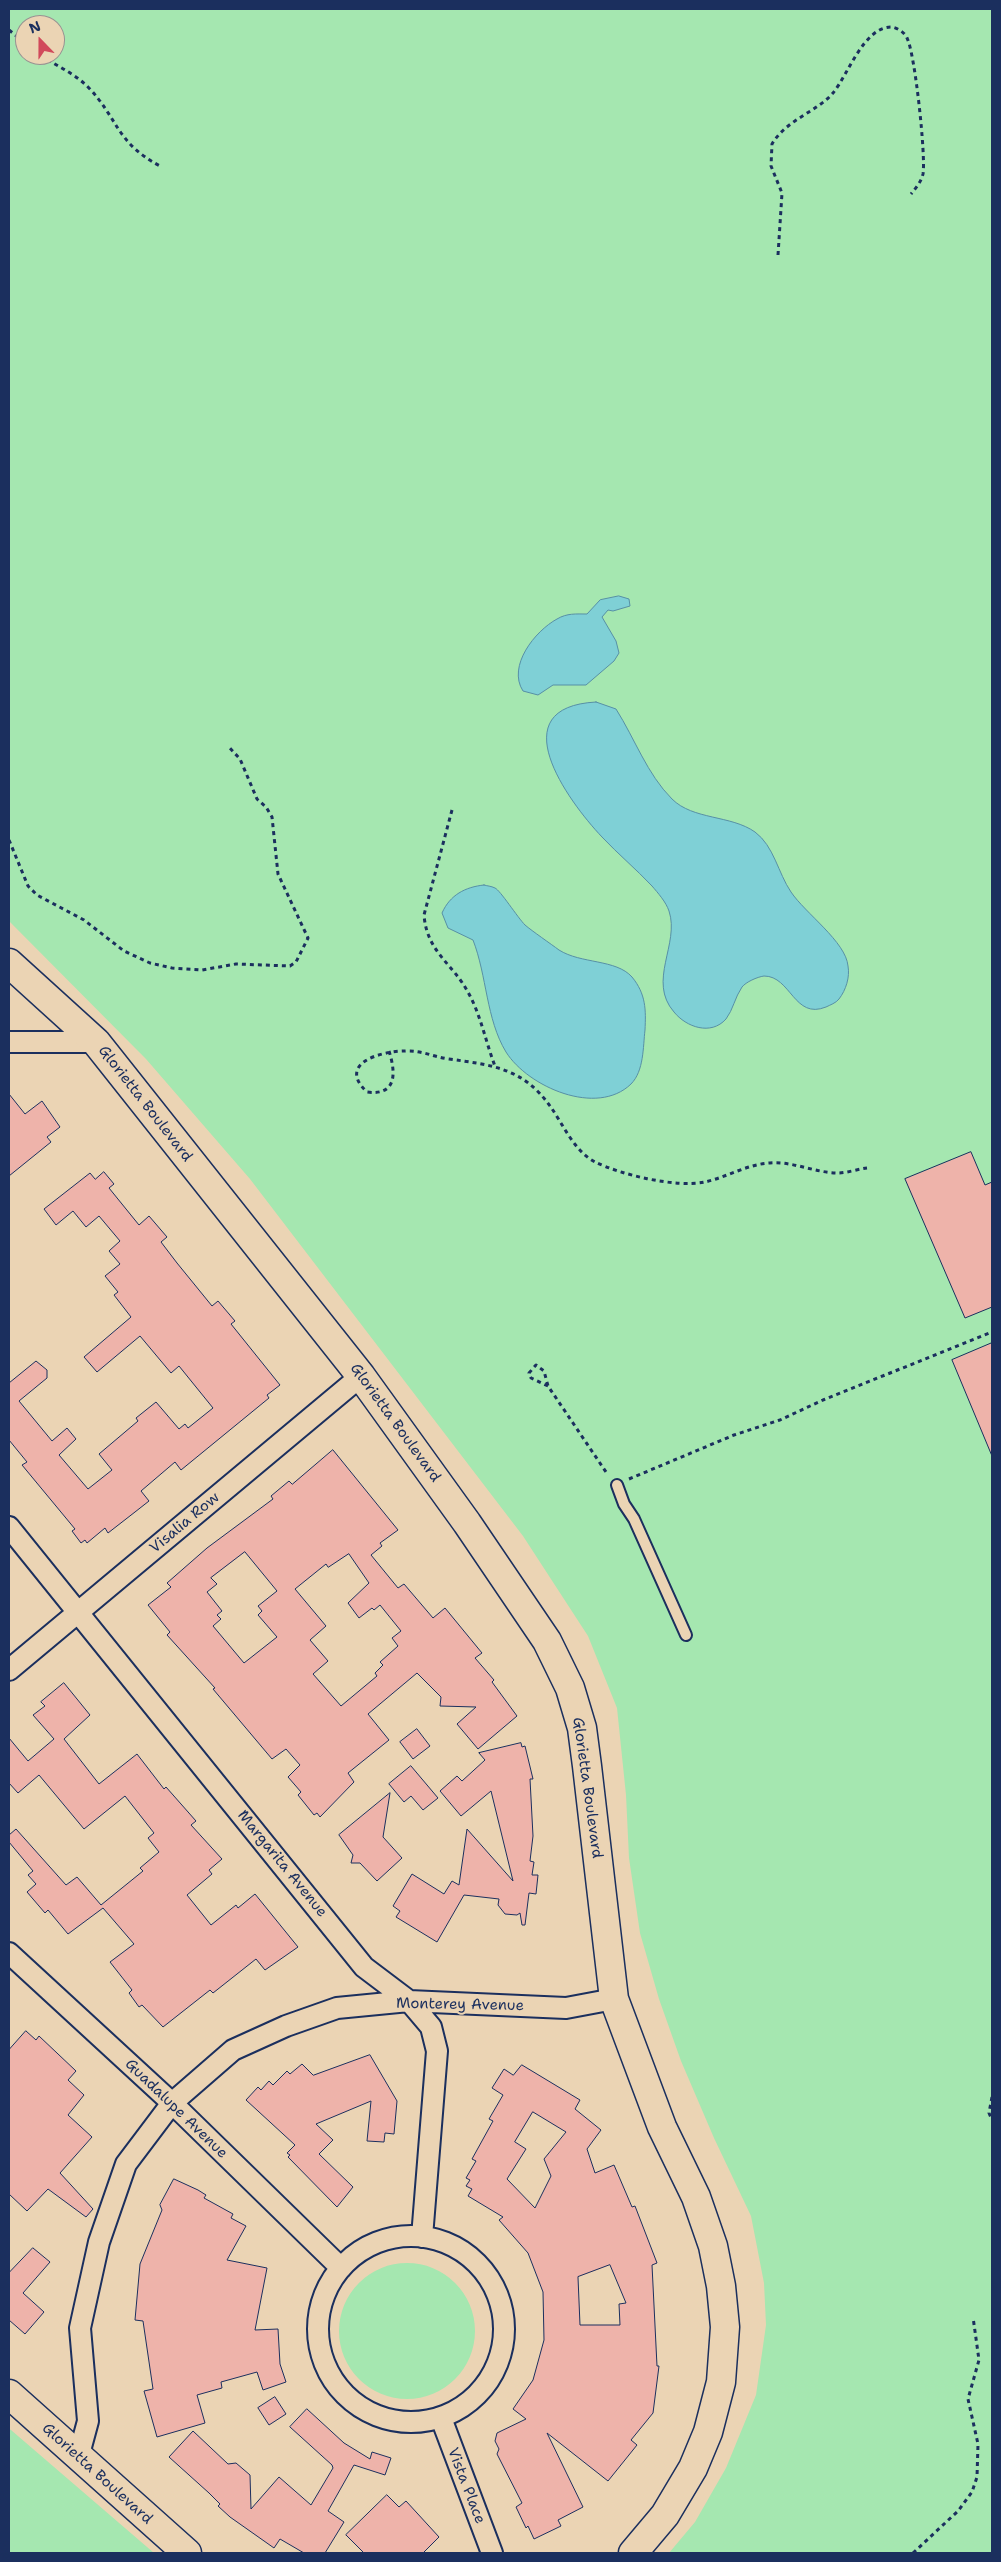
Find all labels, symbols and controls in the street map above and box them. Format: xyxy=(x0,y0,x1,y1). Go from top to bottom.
north arrow xyxy=(15,15,65,65)
text: N xyxy=(26,17,43,37)
street label: Glorietta Boulevard xyxy=(94,1042,196,1166)
street label: Glorietta Boulevard xyxy=(346,1360,444,1486)
street label: Visalia Row xyxy=(147,1489,223,1557)
street label: Glorietta Boulevard xyxy=(568,1716,606,1860)
street label: Margarita Avenue xyxy=(233,1807,331,1921)
street label: Monterey Avenue xyxy=(396,1995,524,2015)
street label: Guadalupe Avenue xyxy=(121,2055,231,2163)
street label: Glorietta Boulevard xyxy=(38,2420,156,2528)
street label: Vista Place xyxy=(443,2445,489,2527)

